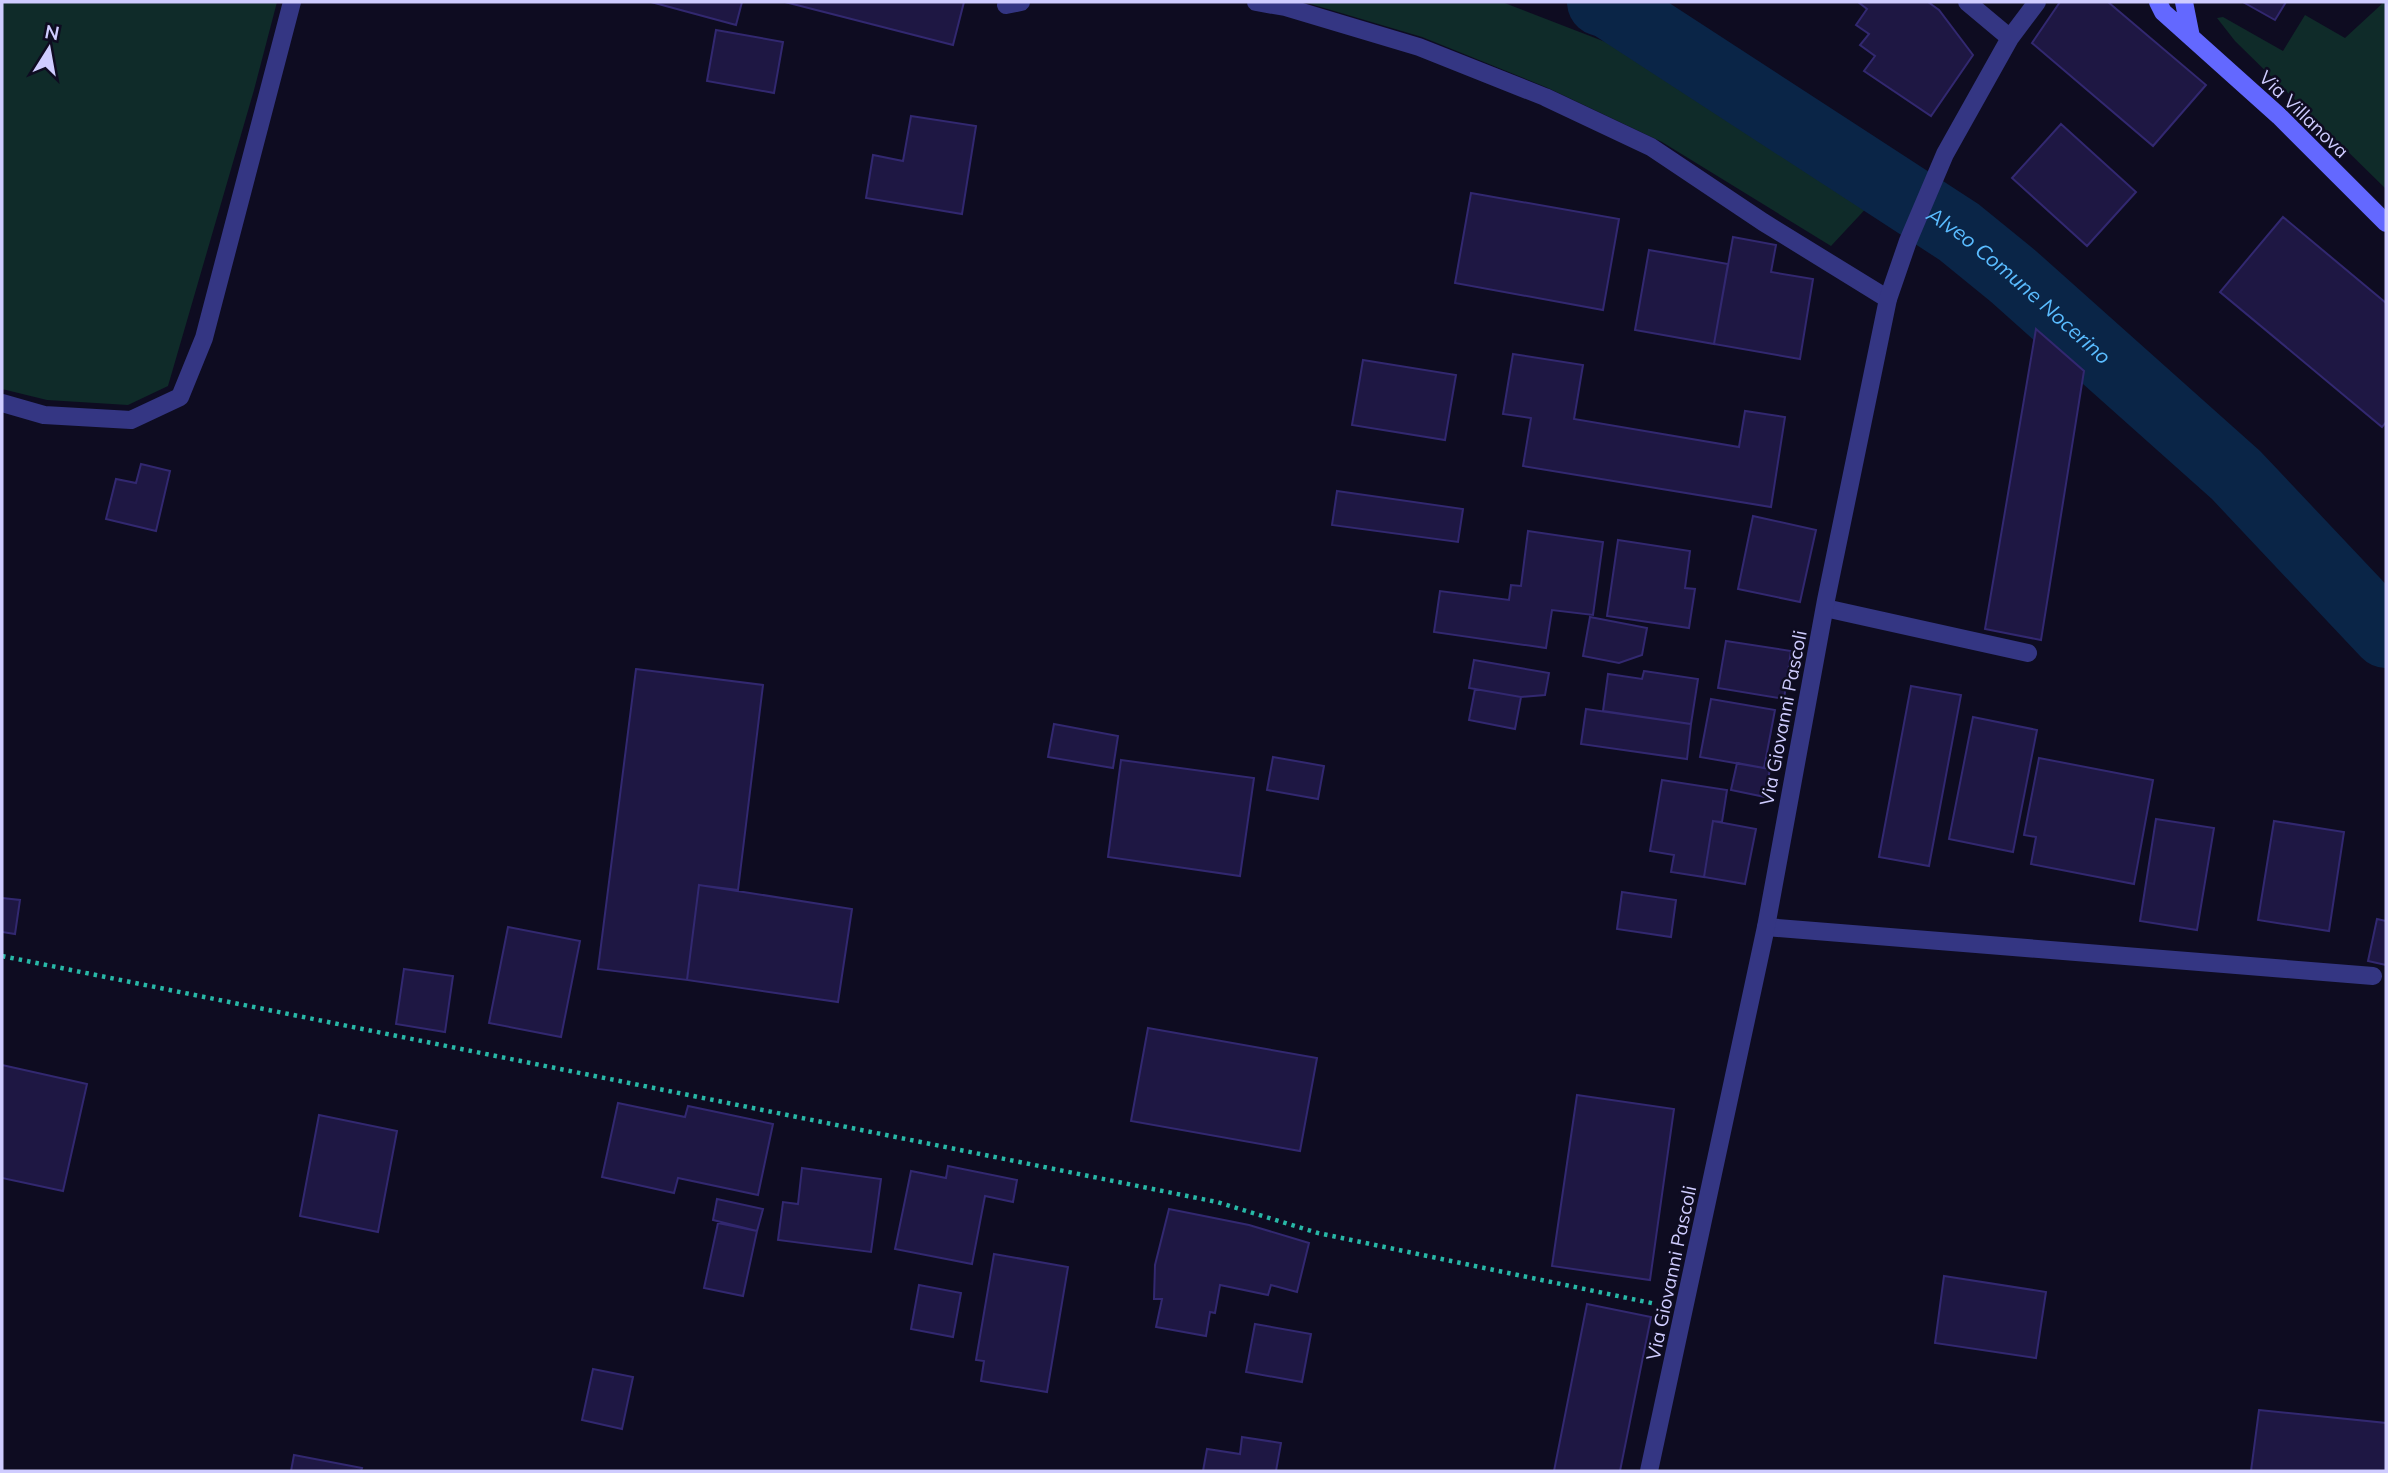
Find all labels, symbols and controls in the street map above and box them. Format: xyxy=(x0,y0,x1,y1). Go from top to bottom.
north arrow xyxy=(14,14,84,84)
text: N xyxy=(43,19,62,45)
street label: Via Villanova xyxy=(2254,65,2354,163)
water label: Alveo Comune Nocerino xyxy=(1922,200,2117,369)
street label: Via Giovanni Pascoli xyxy=(1754,628,1812,808)
street label: Via Giovanni Pascoli xyxy=(1641,1183,1701,1363)

